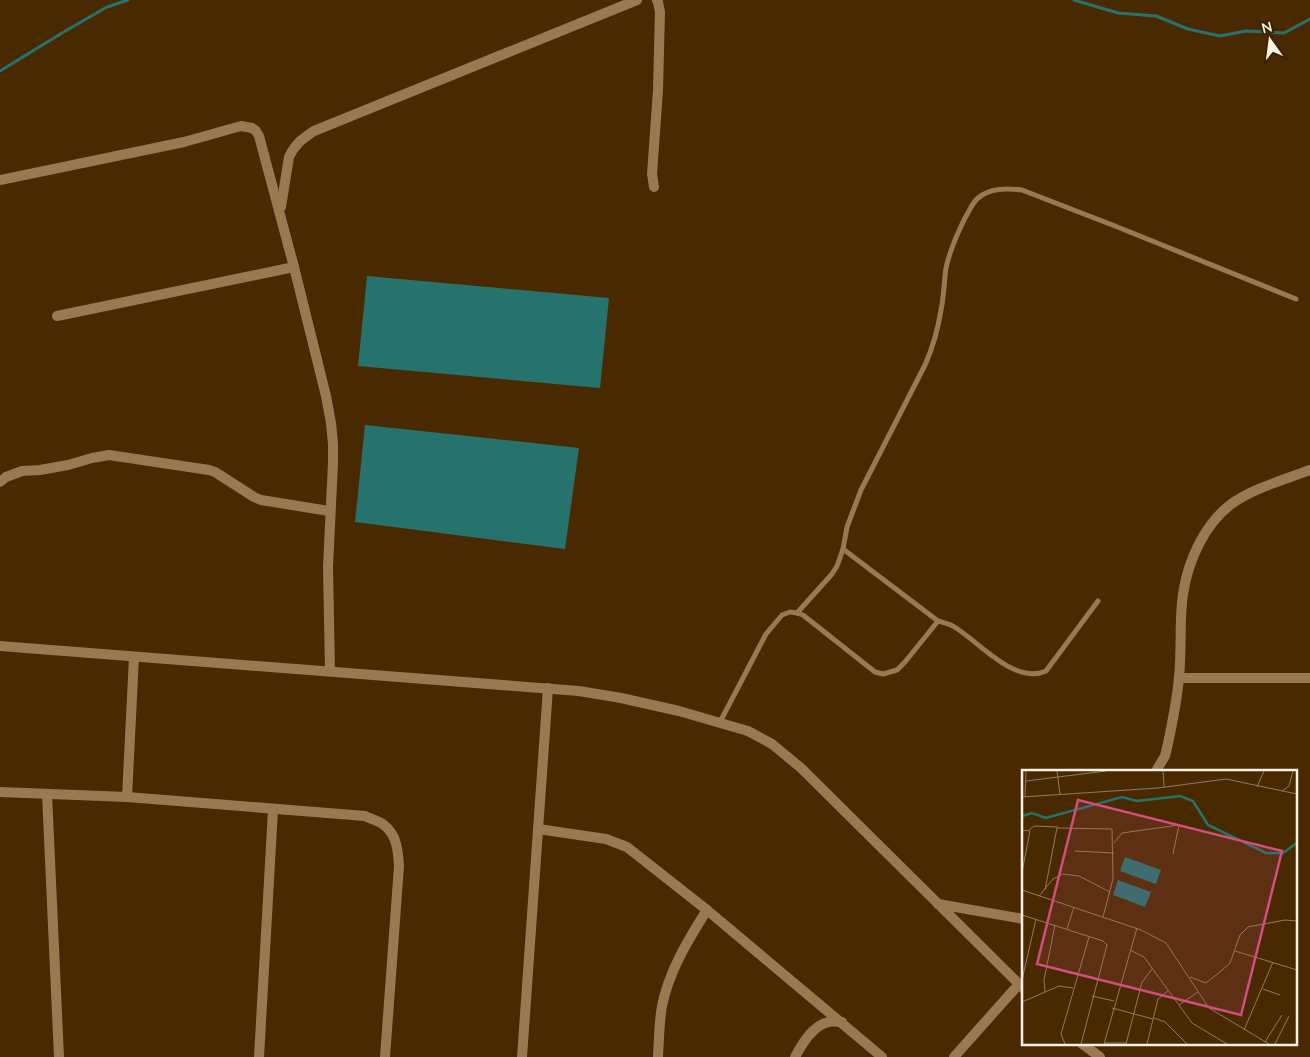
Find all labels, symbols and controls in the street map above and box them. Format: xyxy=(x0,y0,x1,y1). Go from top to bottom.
north arrow xyxy=(1245,15,1295,65)
text: N xyxy=(1260,17,1274,38)
inset map xyxy=(1022,770,1298,1044)

